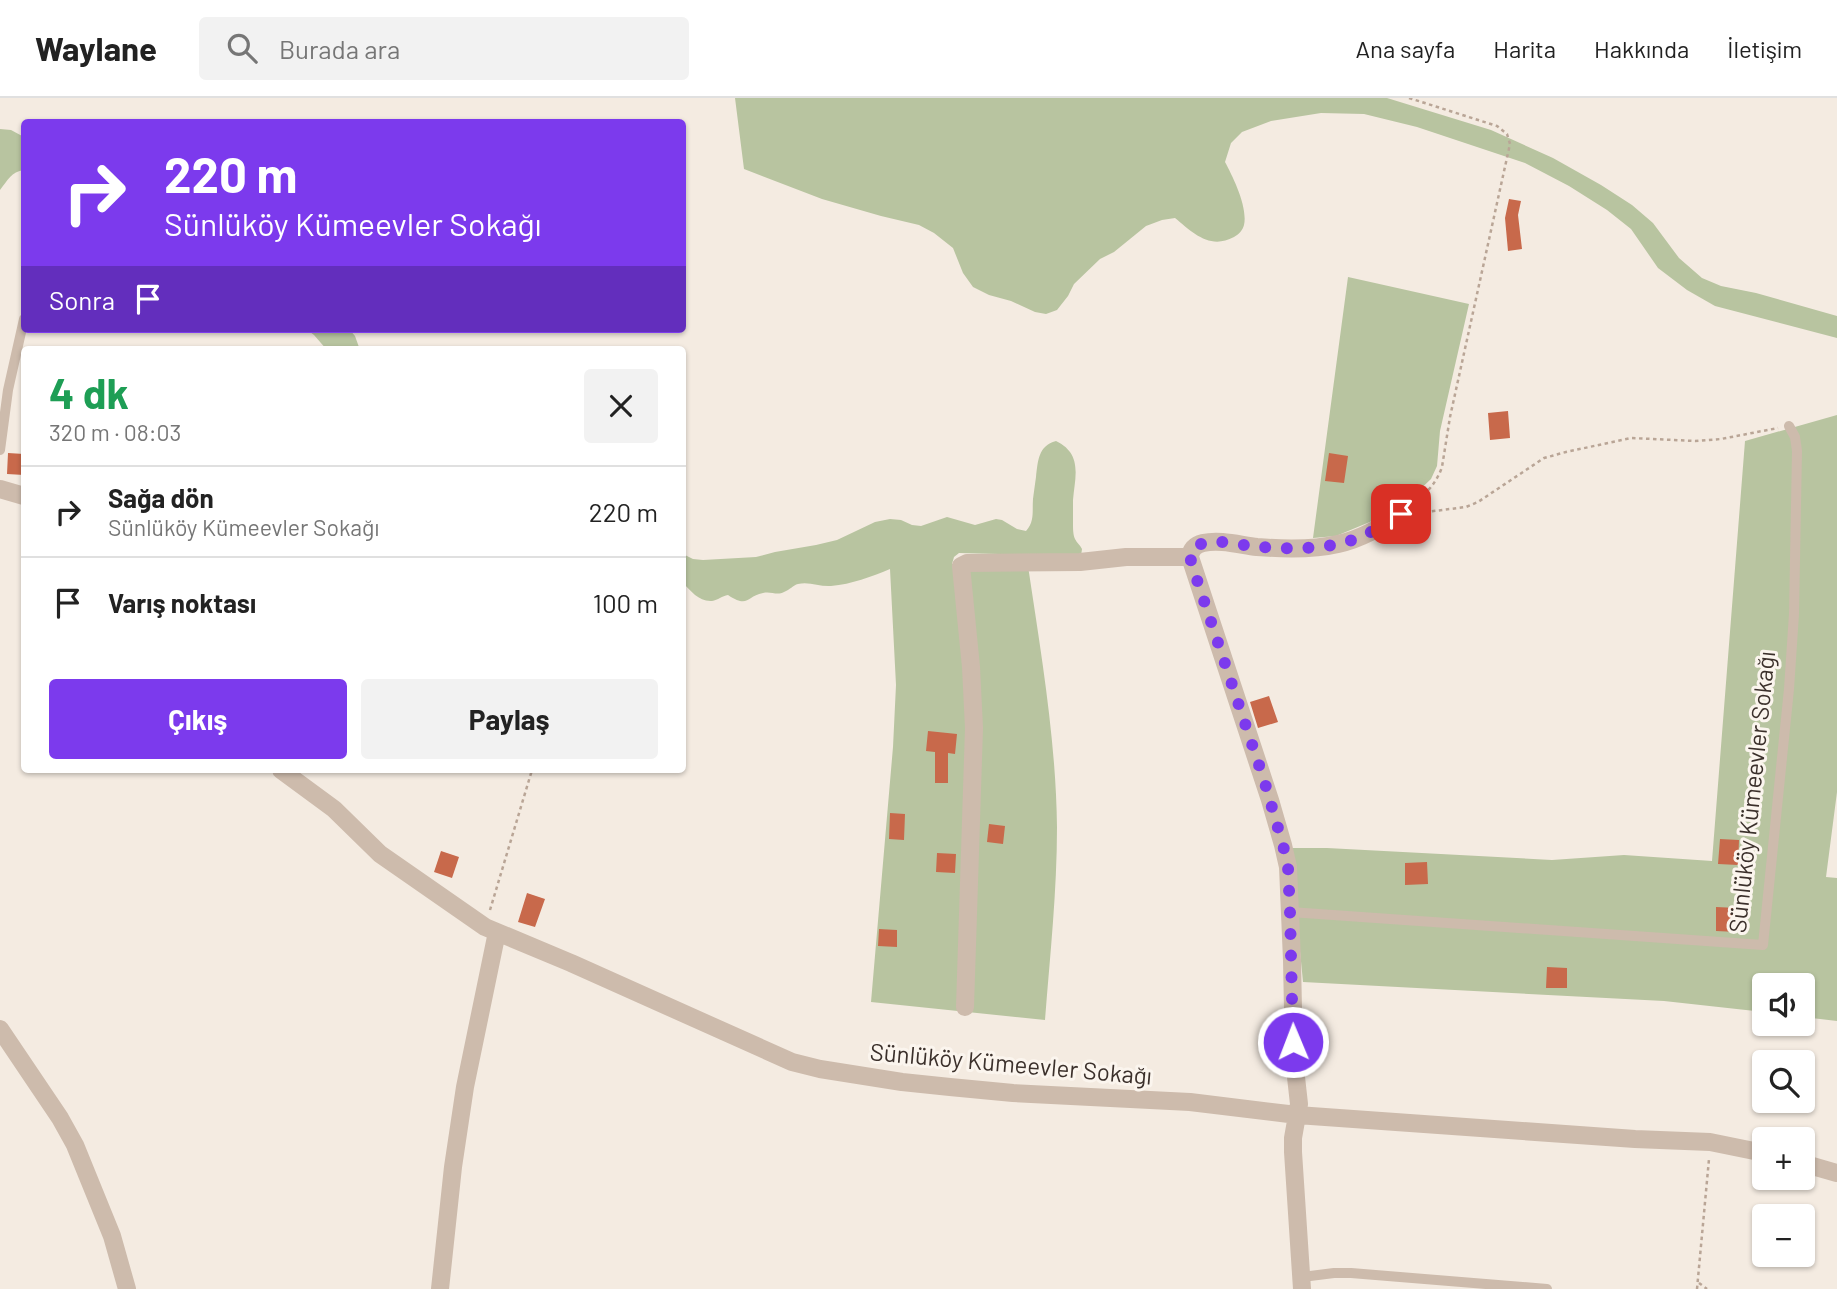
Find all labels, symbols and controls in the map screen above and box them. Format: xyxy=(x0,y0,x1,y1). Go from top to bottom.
search box xyxy=(199,17,689,80)
text: Waylane xyxy=(35,28,157,68)
icon: search xyxy=(223,29,261,67)
text: Burada ara xyxy=(279,33,400,64)
text: Ana sayfa xyxy=(1356,34,1455,63)
text: Harita xyxy=(1493,34,1556,63)
text: Hakkında xyxy=(1594,34,1689,63)
text: İletişim xyxy=(1727,34,1802,63)
text: 220 m xyxy=(164,144,298,203)
icon: right xyxy=(49,147,140,238)
text: Sünlüköy Kümeevler Sokağı xyxy=(164,204,541,242)
icon: arrive xyxy=(129,280,167,318)
text: Sonra xyxy=(49,284,115,315)
text: 4 dk xyxy=(49,367,129,417)
button: close xyxy=(584,369,658,443)
text: 320 m · 08:03 xyxy=(49,418,181,446)
text: Sağa dön xyxy=(108,482,214,513)
pin xyxy=(1371,484,1431,544)
icon: right xyxy=(49,493,87,531)
icon: arrive xyxy=(1382,495,1420,533)
text: 220 m xyxy=(589,496,658,527)
text: Sünlüköy Kümeevler Sokağı xyxy=(108,513,379,541)
icon: arrive xyxy=(49,584,87,622)
text: Varış noktası xyxy=(108,587,256,618)
text: 100 m xyxy=(593,587,658,618)
street label: Sünlüköy Kümeevler Sokağı xyxy=(1722,650,1780,934)
button: Çıkış xyxy=(49,679,347,759)
button: Paylaş xyxy=(361,679,658,759)
map controls xyxy=(1752,973,1815,1267)
button: sound xyxy=(1752,973,1815,1036)
position arrow xyxy=(1256,1005,1330,1079)
street label: Sünlüköy Kümeevler Sokağı xyxy=(869,1036,1153,1090)
button: search xyxy=(1752,1050,1815,1113)
button: + xyxy=(1752,1127,1815,1190)
button: − xyxy=(1752,1204,1815,1267)

